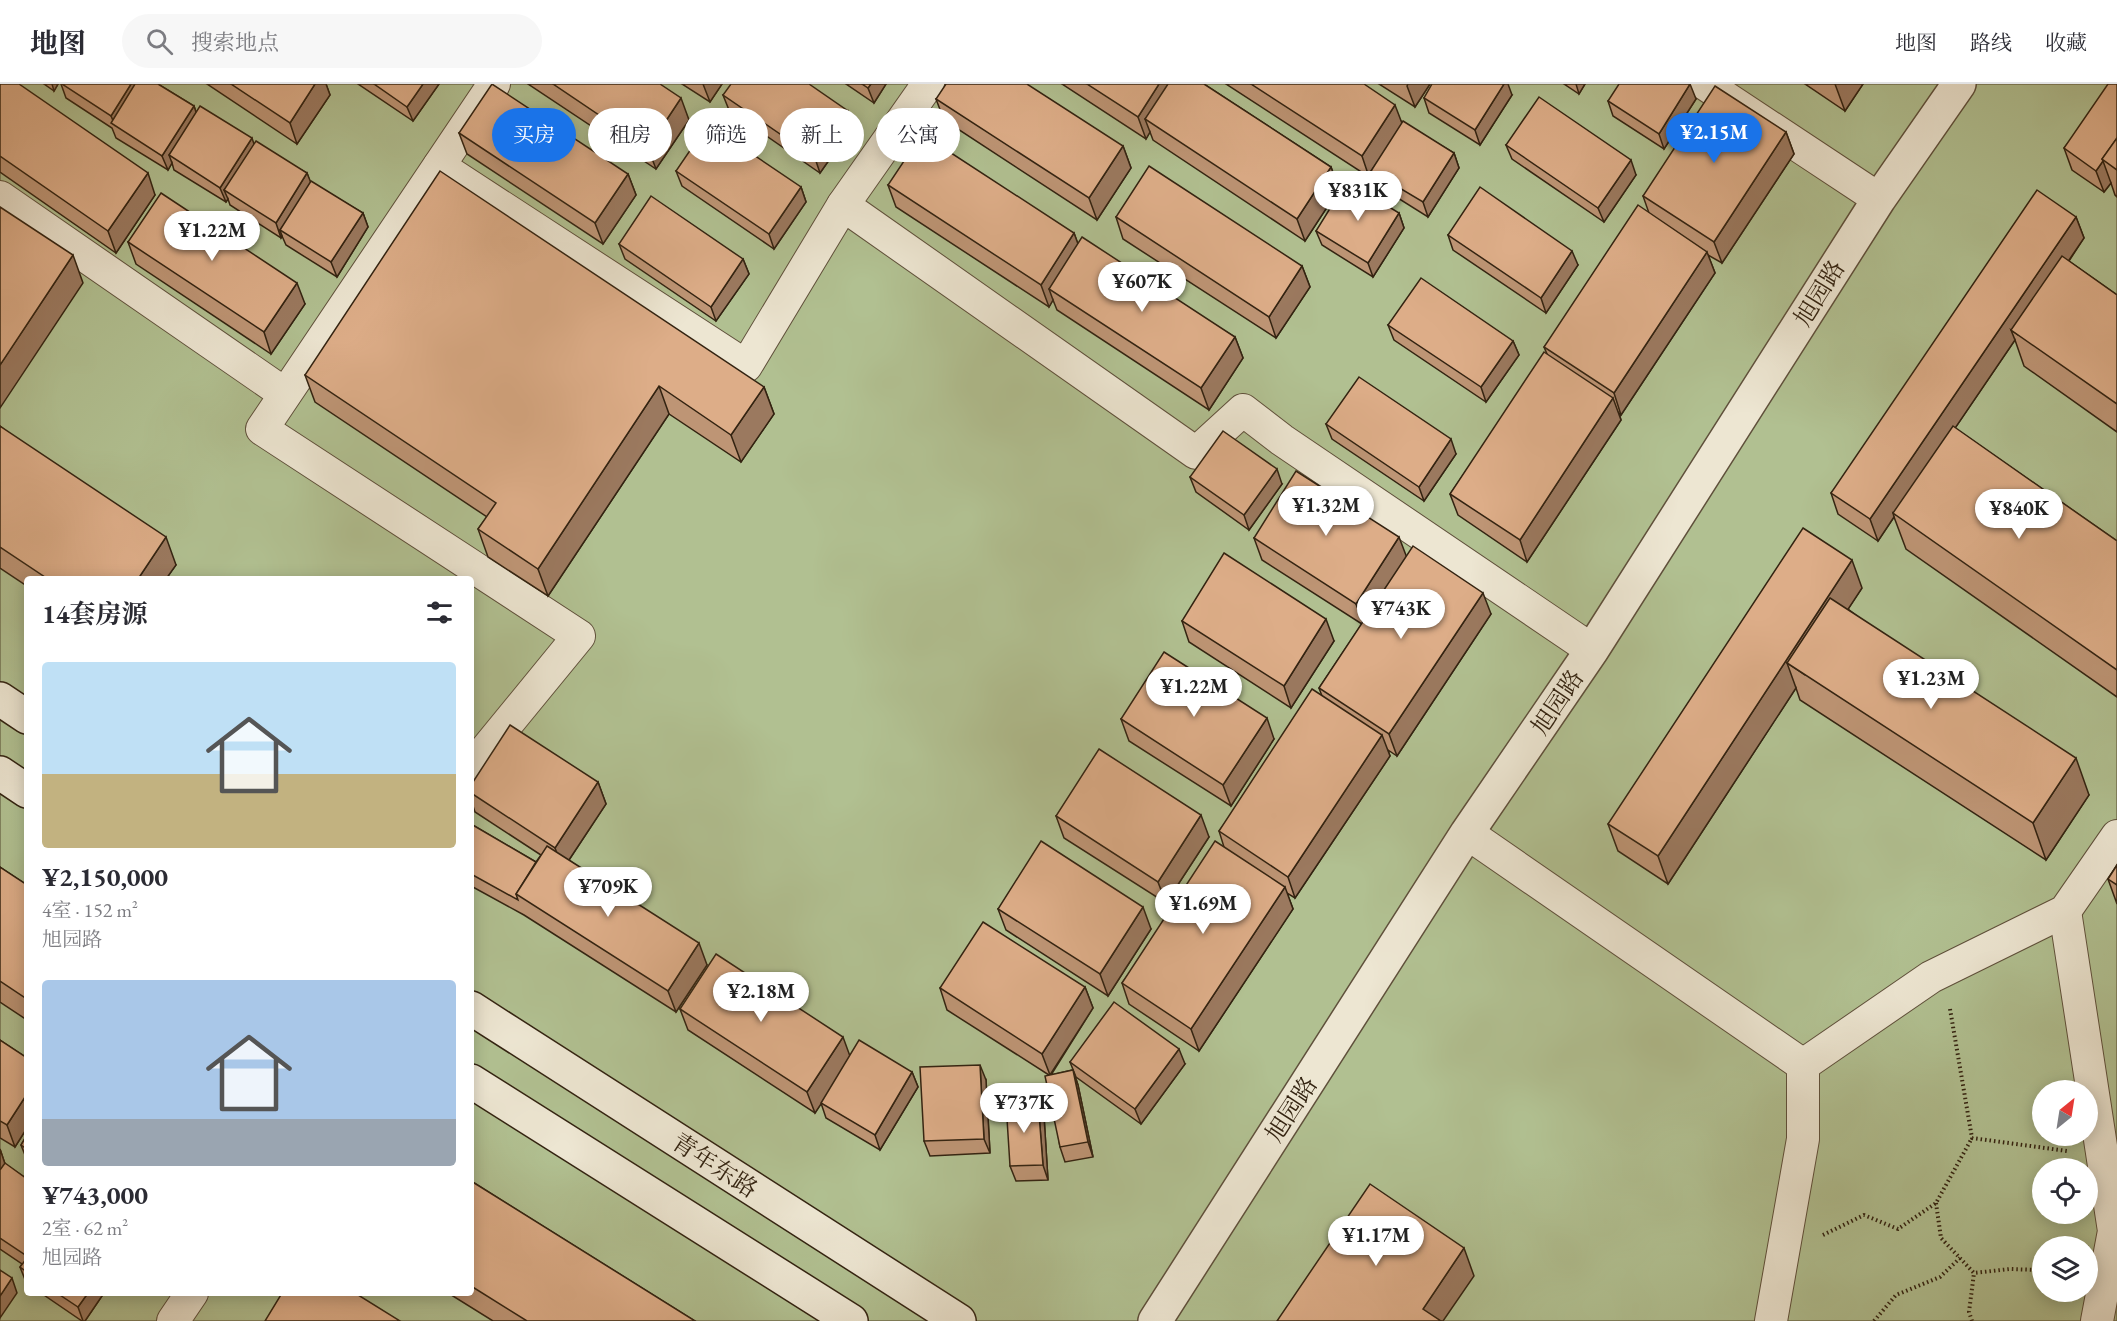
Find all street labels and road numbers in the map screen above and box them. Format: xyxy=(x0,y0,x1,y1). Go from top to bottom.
street label: 旭园路 xyxy=(1787,254,1851,332)
street label: 旭园路 xyxy=(1524,663,1590,741)
street label: 旭园路 xyxy=(1258,1070,1324,1148)
street label: 青年东路 xyxy=(666,1126,764,1204)

